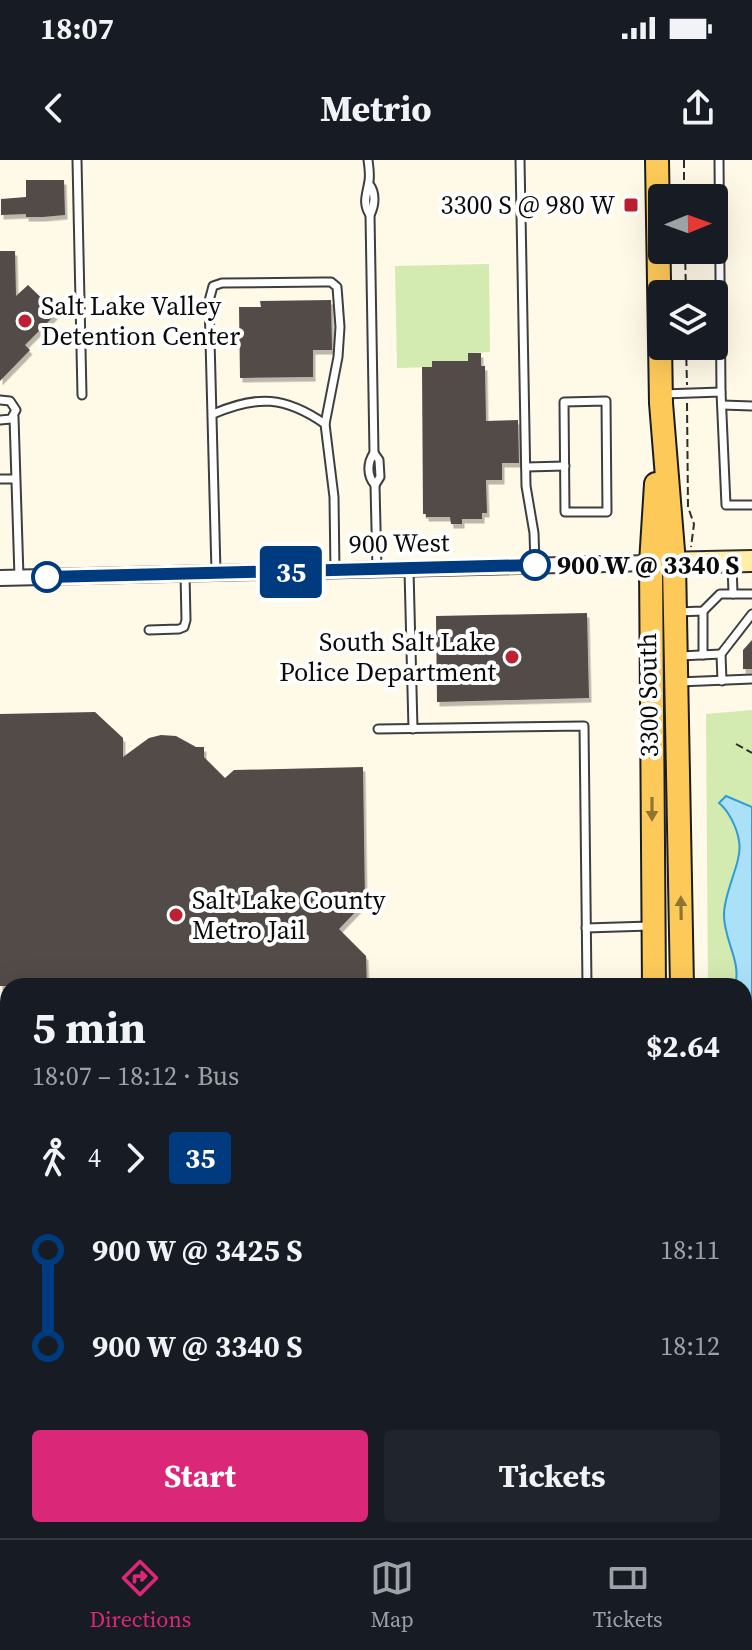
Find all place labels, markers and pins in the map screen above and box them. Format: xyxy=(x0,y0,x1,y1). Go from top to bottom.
place label: 3300 S @ 980 W xyxy=(441,187,615,223)
marker: 3300 S @ 980 W xyxy=(622,196,640,214)
place label: Salt Lake Valley Detention Center xyxy=(41,288,240,354)
marker: Salt Lake Valley Detention Center xyxy=(16,312,34,330)
place label: 900 W @ 3340 S xyxy=(557,547,739,583)
marker: 900 W @ 3340 S xyxy=(520,550,550,580)
unlabelled marker xyxy=(32,562,62,592)
place label: South Salt Lake Police Department xyxy=(279,624,497,690)
marker: South Salt Lake Police Department xyxy=(503,648,521,666)
place label: Salt Lake County Metro Jail xyxy=(192,882,386,948)
marker: Salt Lake County Metro Jail xyxy=(167,906,185,924)

